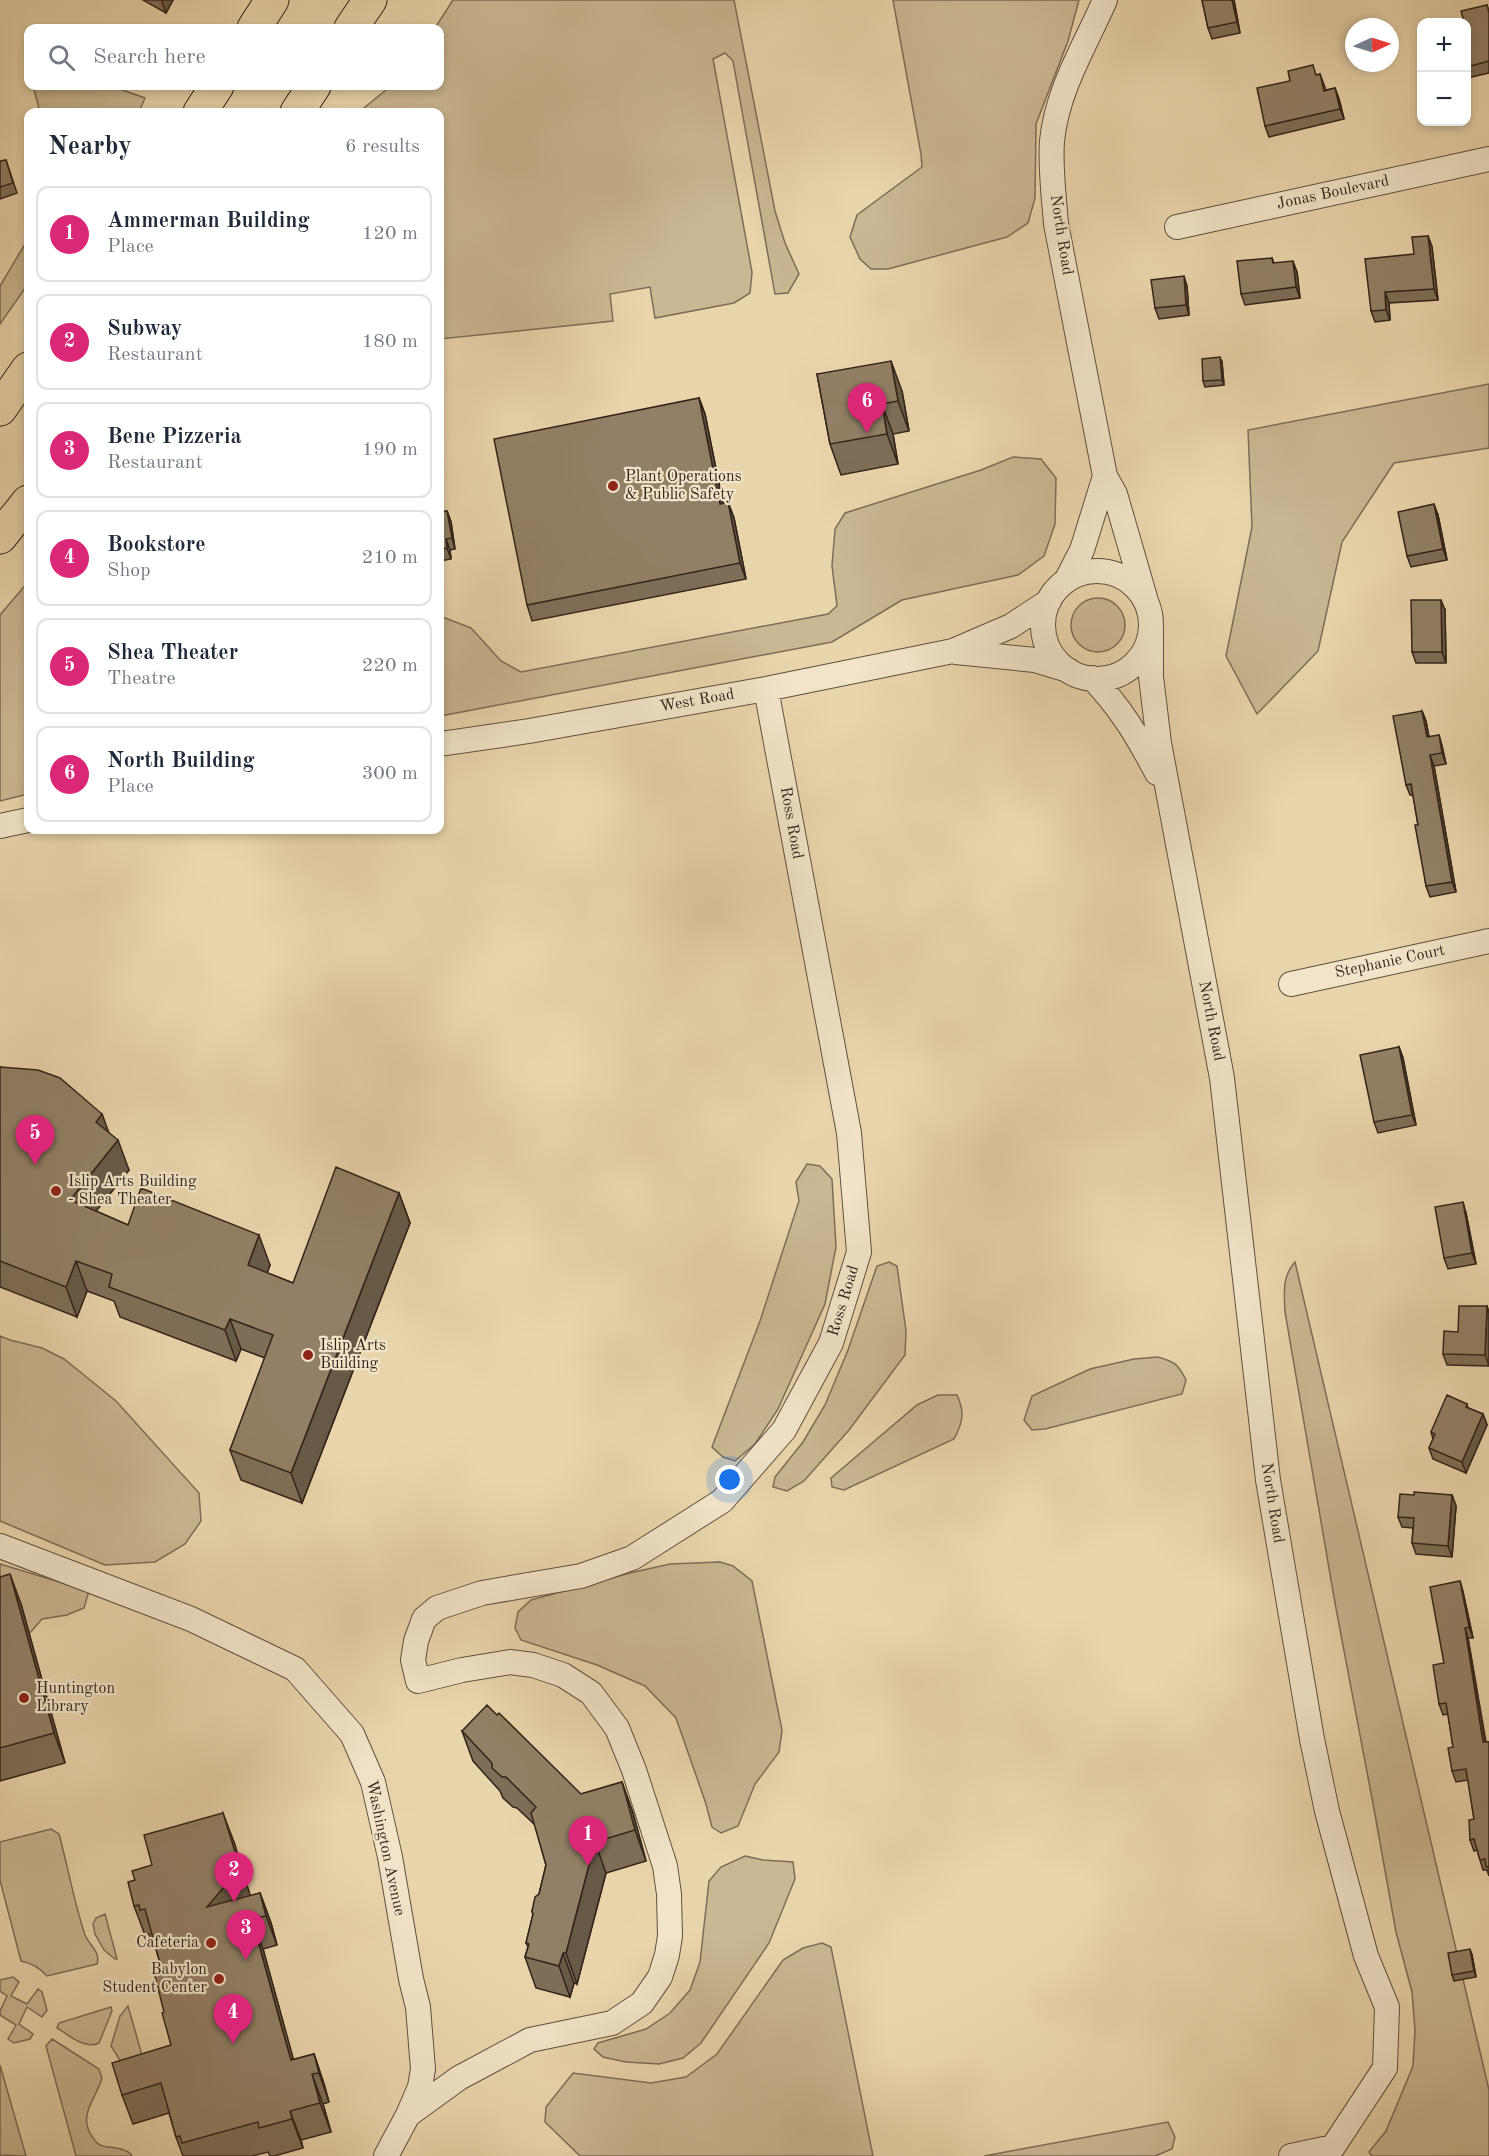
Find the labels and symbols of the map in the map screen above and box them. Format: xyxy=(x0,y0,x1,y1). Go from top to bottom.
north arrow xyxy=(1345,18,1399,72)
street label: Jonas Boulevard xyxy=(1275,173,1391,213)
street label: North Road xyxy=(1047,194,1075,276)
pin: 6 xyxy=(848,384,886,433)
place label: Plant Operations & Public Safety xyxy=(625,469,742,503)
marker: Plant Operations & Public Safety xyxy=(606,479,620,493)
street label: West Road xyxy=(658,687,736,715)
street label: Ross Road xyxy=(777,785,805,861)
street label: Stephanie Court xyxy=(1334,942,1447,981)
street label: North Road xyxy=(1195,980,1227,1062)
pin: 5 xyxy=(15,1116,54,1165)
place label: Islip Arts Building - Shea Theater xyxy=(68,1174,197,1208)
marker: Islip Arts Building - Shea Theater xyxy=(49,1184,63,1198)
street label: Ross Road xyxy=(826,1264,862,1338)
place label: Islip Arts Building xyxy=(320,1338,386,1372)
marker: Islip Arts Building xyxy=(301,1348,315,1362)
street label: North Road xyxy=(1258,1462,1286,1544)
your location xyxy=(715,1465,744,1494)
place label: Huntington Library xyxy=(36,1681,116,1715)
marker: Huntington Library xyxy=(17,1691,31,1705)
street label: Washington Avenue xyxy=(363,1779,407,1917)
pin: 1 xyxy=(568,1816,608,1866)
pin: 2 xyxy=(214,1852,254,1902)
pin: 3 xyxy=(226,1910,266,1960)
place label: Cafeteria xyxy=(136,1935,199,1951)
marker: Cafeteria xyxy=(204,1936,218,1950)
place label: Babylon Student Center xyxy=(102,1962,207,1996)
marker: Babylon Student Center xyxy=(212,1972,226,1986)
pin: 4 xyxy=(214,1994,252,2044)

